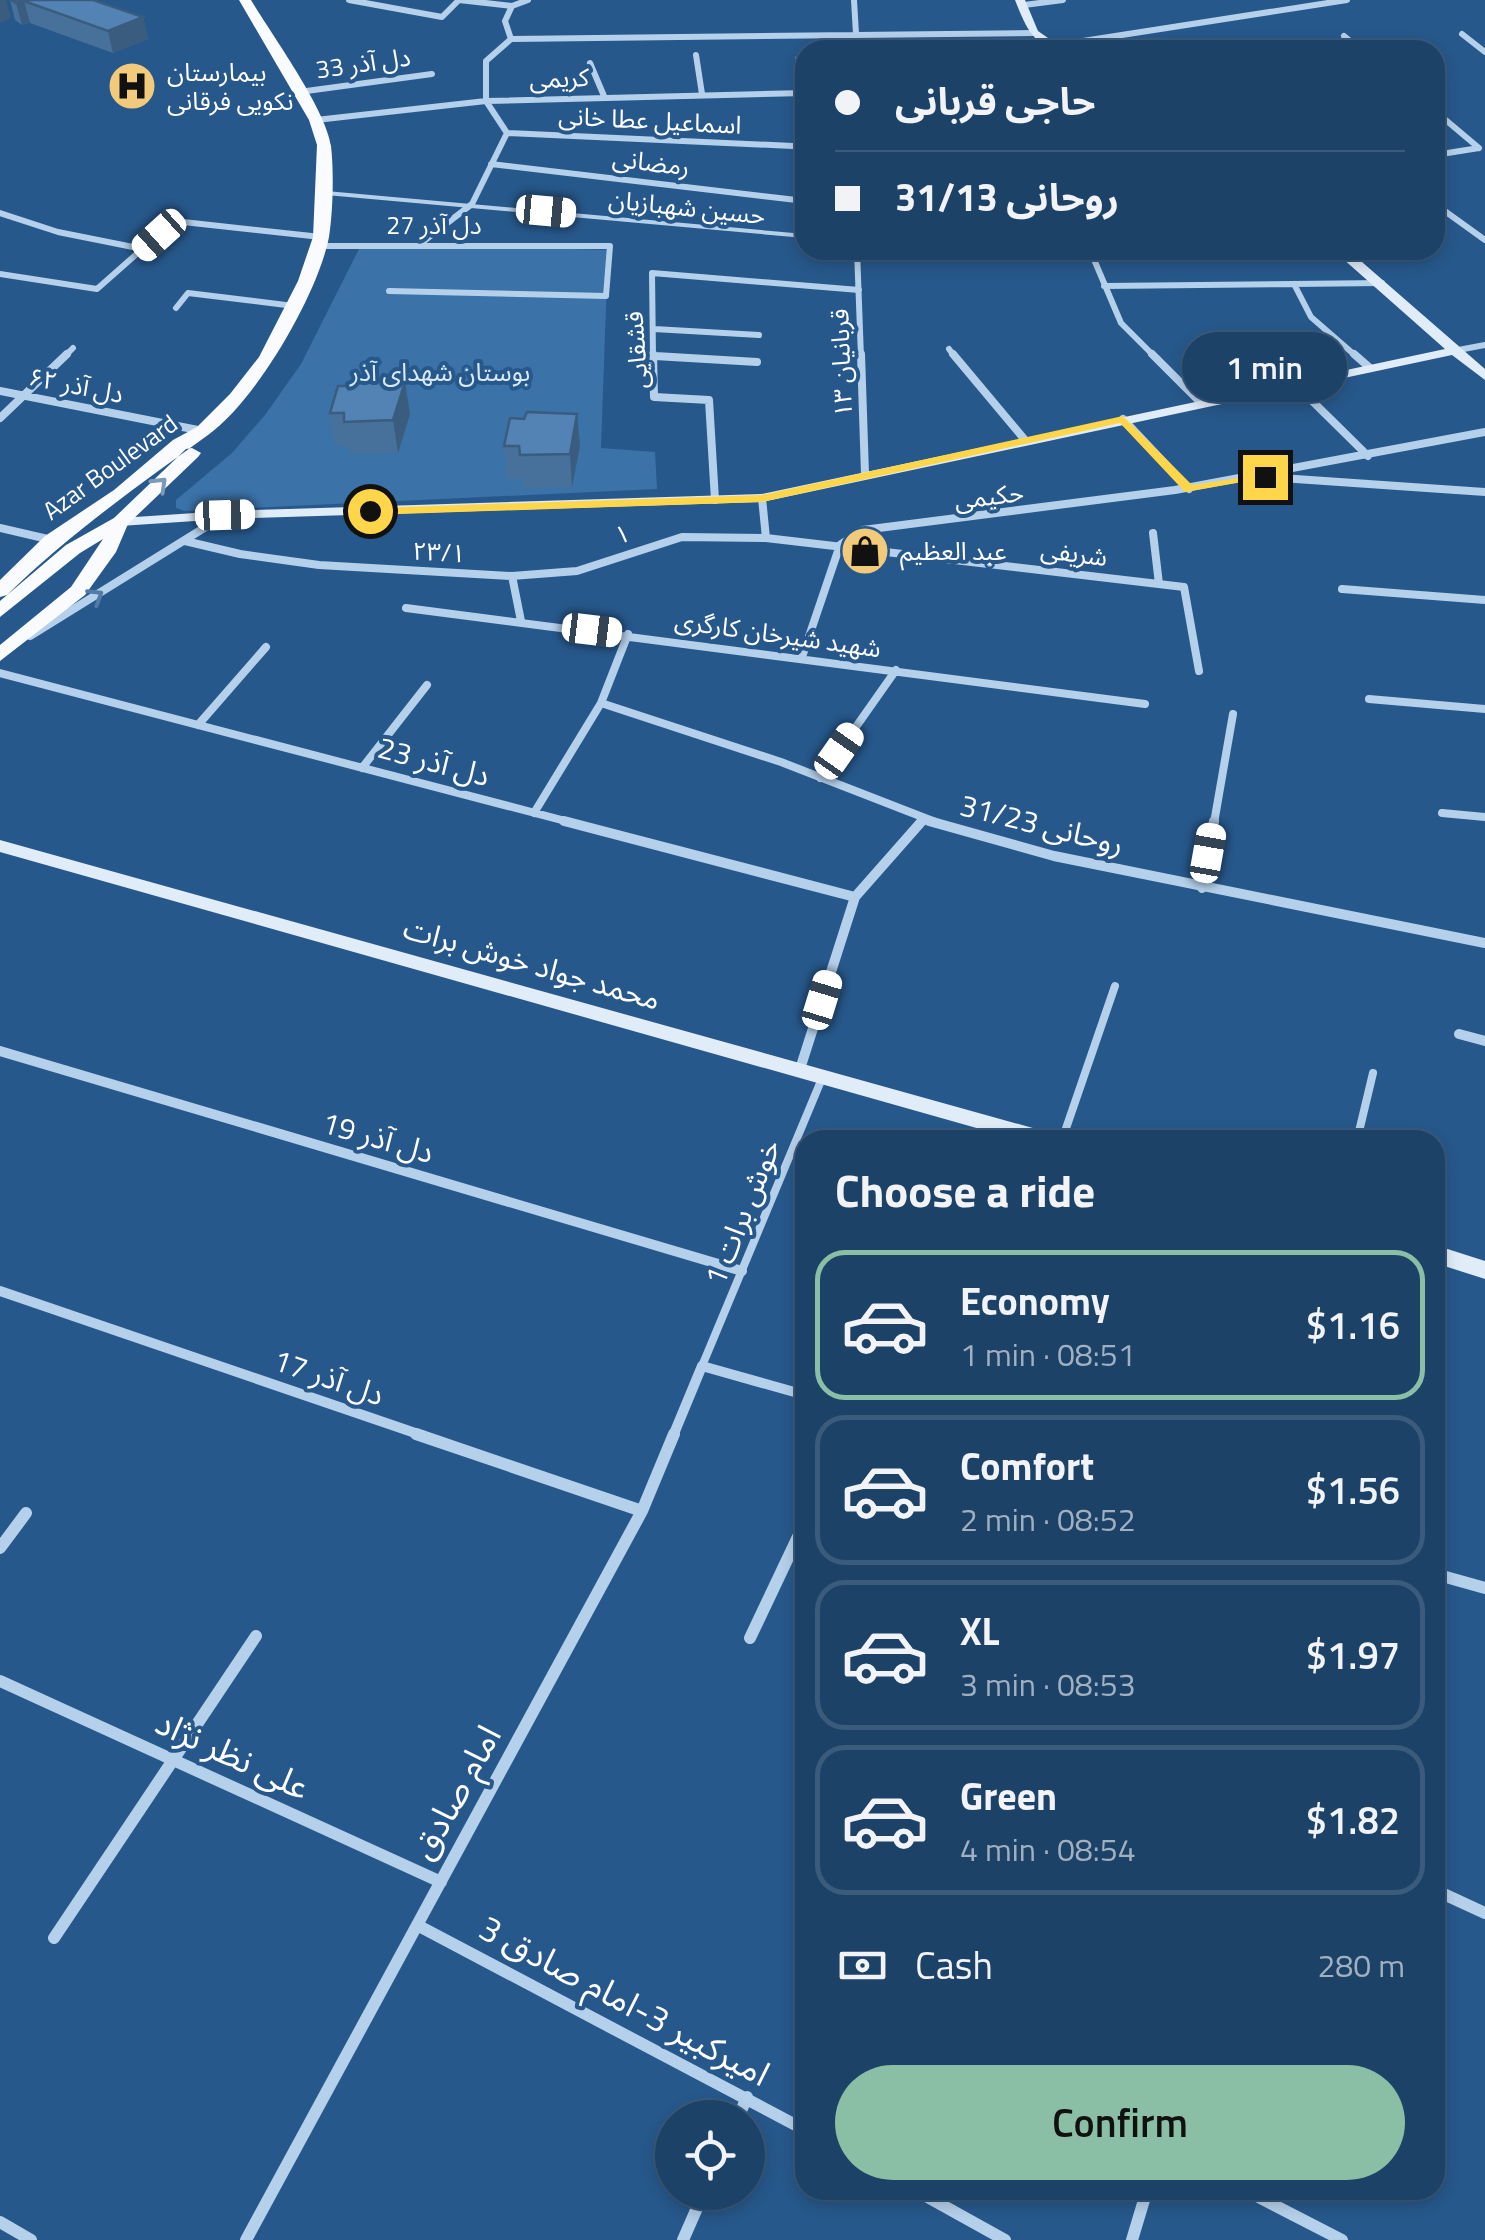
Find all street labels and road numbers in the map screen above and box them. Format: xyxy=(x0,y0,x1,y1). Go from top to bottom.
street label: دل آذر 33 xyxy=(313,38,413,88)
street label: کریمی xyxy=(528,58,590,98)
street label: اسماعیل عطا خانی xyxy=(558,96,742,144)
street label: رمضانی xyxy=(610,138,692,186)
street label: حسین شهبازیان xyxy=(607,180,767,234)
street label: دل آذر 27 xyxy=(386,206,482,244)
street label: ۱۳ قربانیان xyxy=(820,308,862,418)
street label: قشقایی xyxy=(614,310,658,390)
street label: دل آذر ۶۲ xyxy=(25,357,127,413)
street label: Azar Boulevard xyxy=(35,405,185,529)
street label: حکیمی xyxy=(952,473,1026,519)
street label: ۱ xyxy=(609,514,635,554)
street label: شریفی xyxy=(1038,530,1110,576)
street label: ۲۳/۱ xyxy=(411,532,467,572)
street label: شهید شیرخان کارگری xyxy=(672,601,884,667)
street label: دل آذر 23 xyxy=(373,724,495,798)
street label: روحانی 31/23 xyxy=(955,781,1129,867)
street label: محمد جواد خوش برات xyxy=(398,904,666,1022)
street label: دل آذر 19 xyxy=(317,1099,439,1175)
street label: خوش برات 1 xyxy=(692,1132,792,1292)
street label: دل آذر 17 xyxy=(267,1337,391,1417)
street label: علی نظر نژاد xyxy=(147,1695,319,1813)
street label: امام صادق xyxy=(396,1715,514,1869)
street label: امیرکبیر 3-امام صادق 3 xyxy=(470,1900,780,2100)

